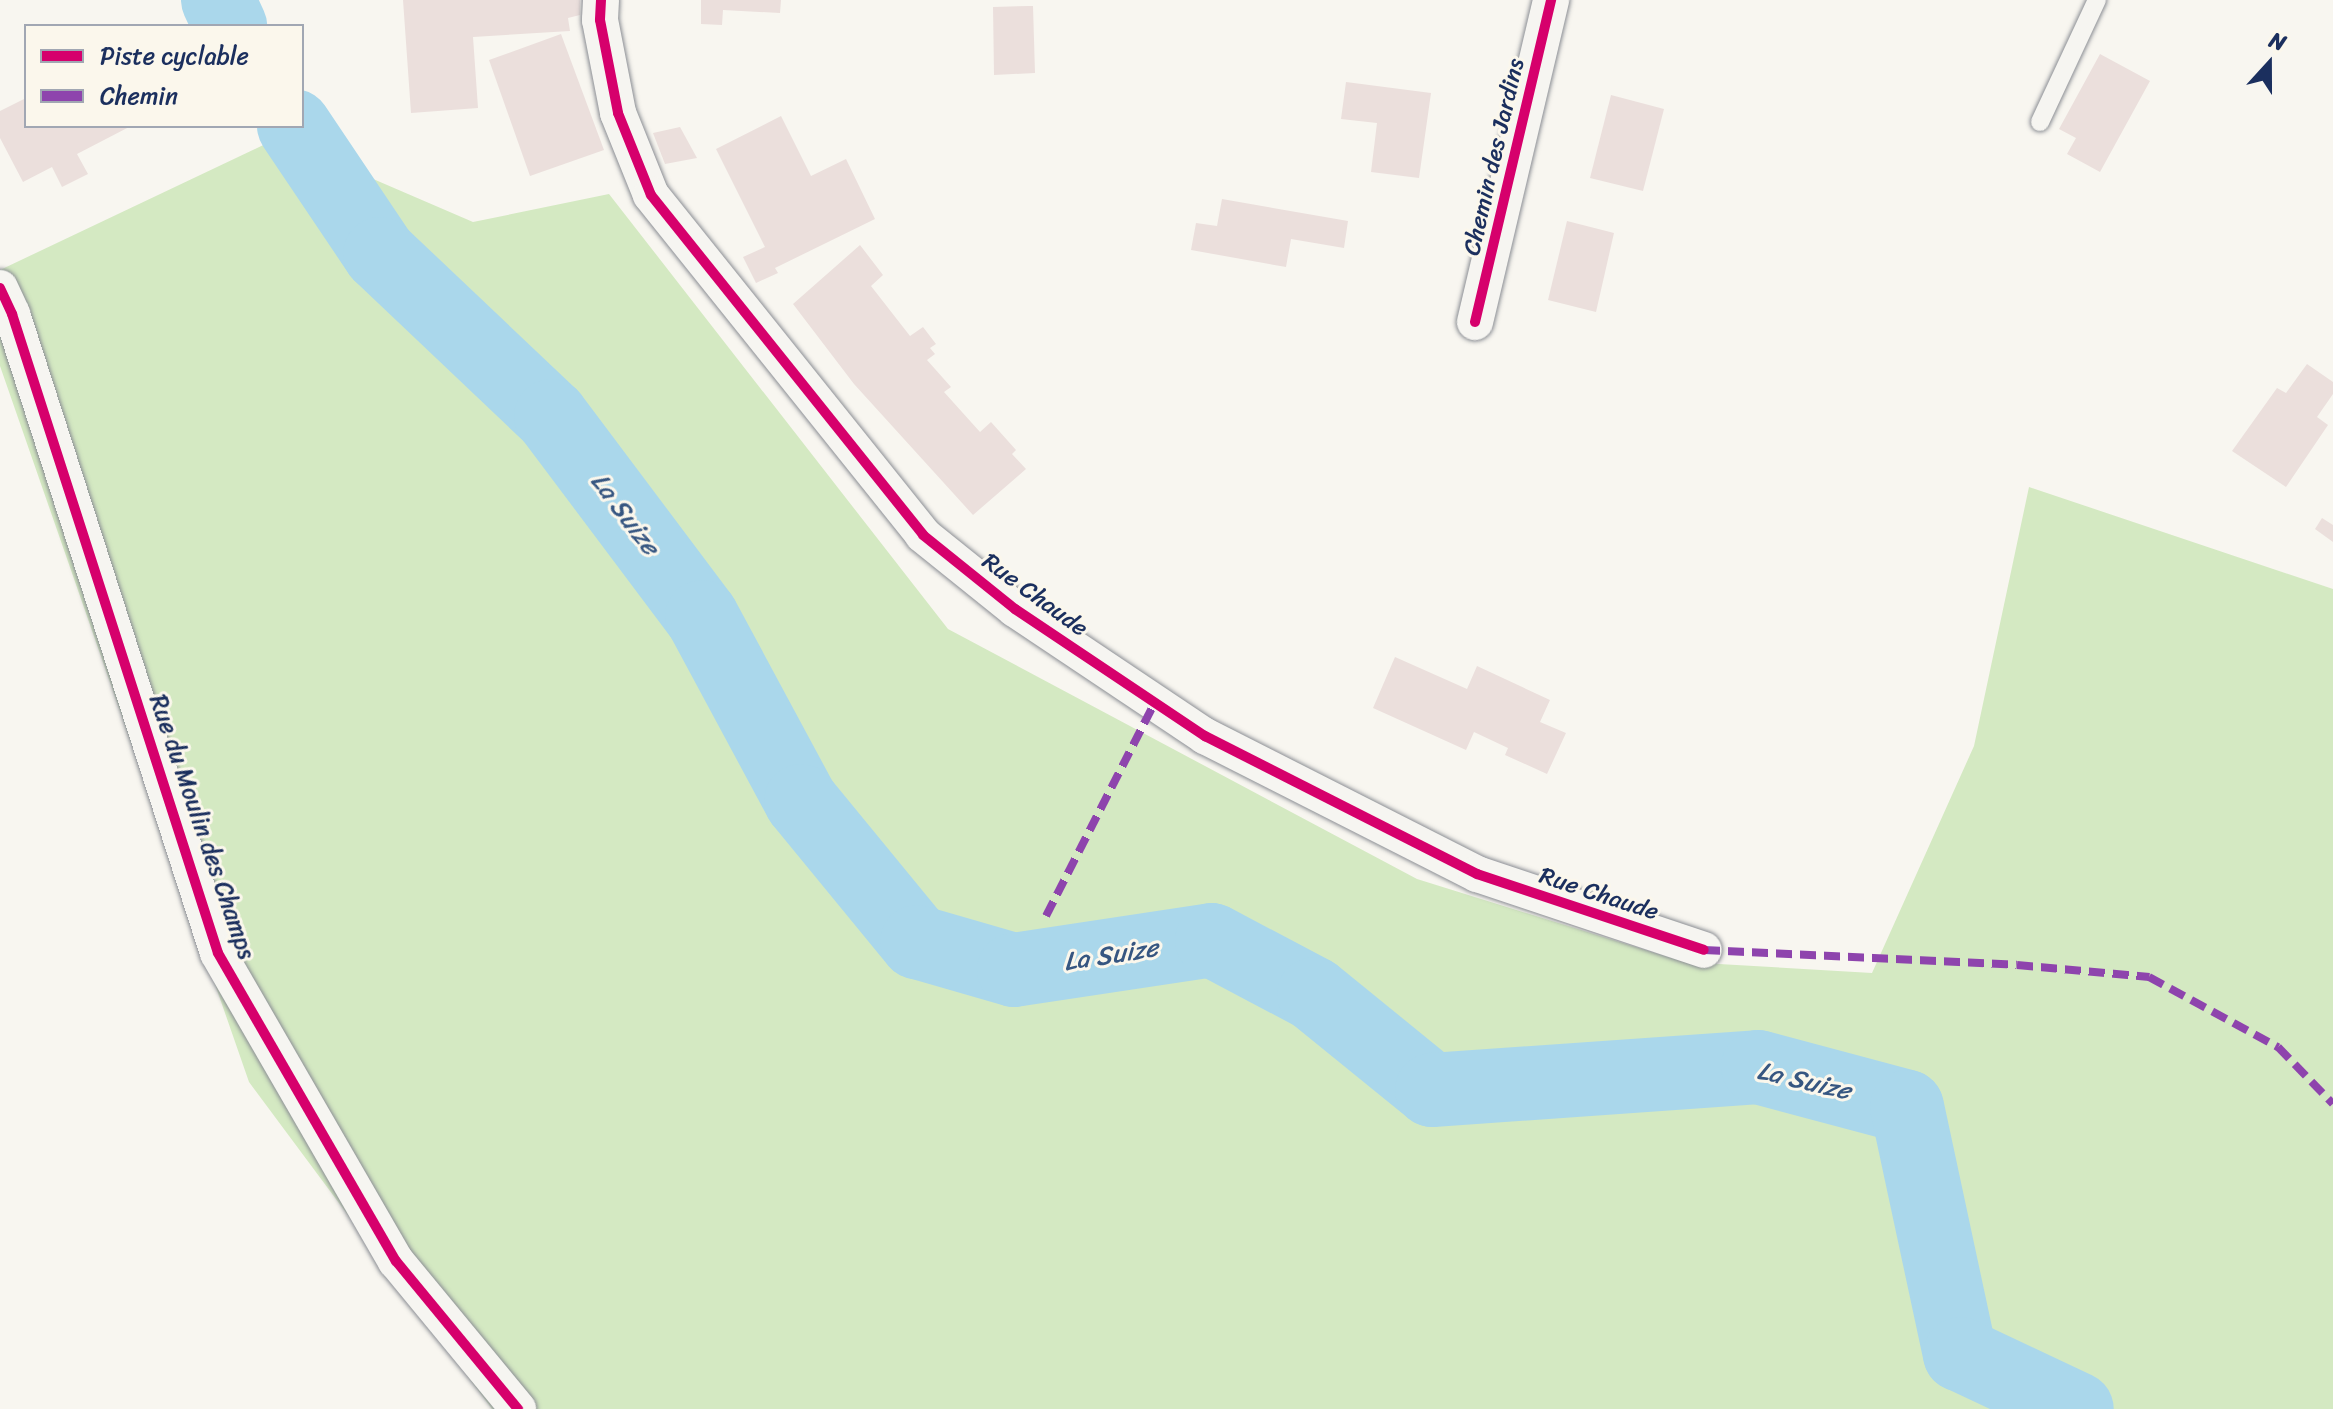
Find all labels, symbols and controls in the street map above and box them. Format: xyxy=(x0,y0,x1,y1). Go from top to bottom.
text: N xyxy=(2264,20,2292,62)
legend xyxy=(24,24,304,128)
north arrow xyxy=(2229,24,2309,104)
text: Piste cyclable xyxy=(100,35,249,77)
street label: Chemin des Jardins xyxy=(1457,55,1531,259)
text: Chemin xyxy=(100,75,178,117)
water label: La Suize xyxy=(584,467,666,561)
street label: Rue Chaude xyxy=(977,547,1093,643)
street label: Rue du Moulin des Champs xyxy=(143,690,261,964)
street label: Rue Chaude xyxy=(1536,861,1662,927)
water label: La Suize xyxy=(1062,932,1160,978)
water label: La Suize xyxy=(1755,1055,1853,1107)

